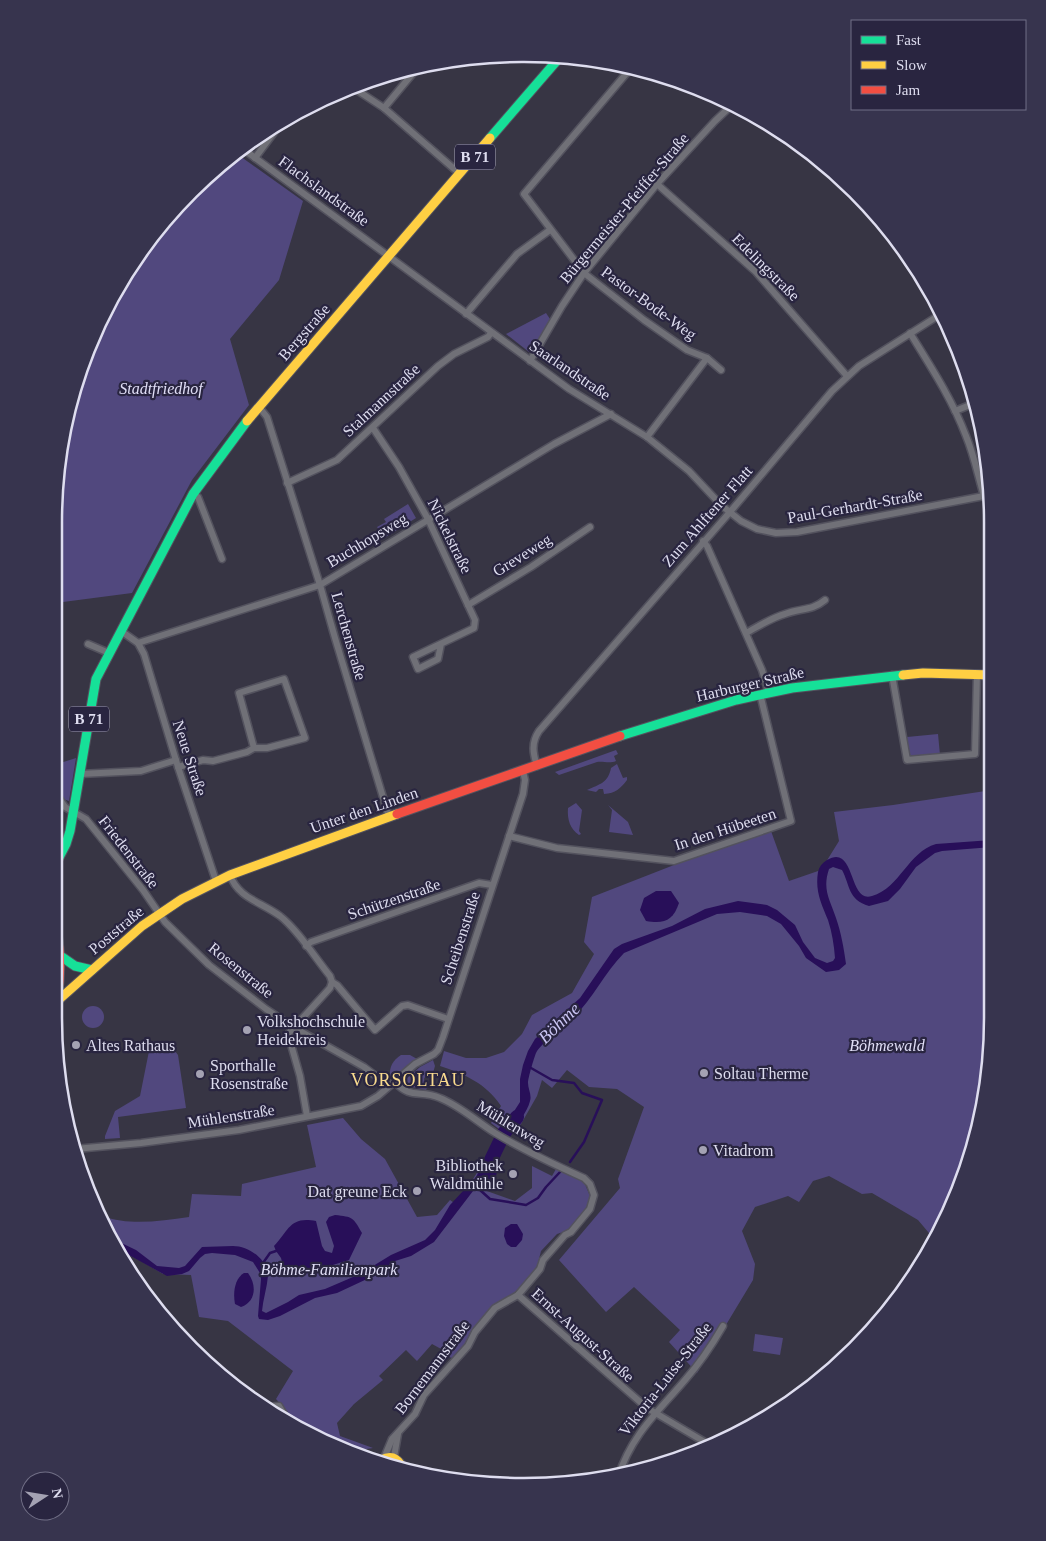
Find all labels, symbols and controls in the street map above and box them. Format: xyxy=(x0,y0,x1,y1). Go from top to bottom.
legend xyxy=(851,20,1026,110)
text: Fast xyxy=(896,32,922,48)
text: Slow xyxy=(896,57,927,73)
text: Jam xyxy=(896,82,920,98)
street label: Bürgermeister-Pfeiffer-Straße xyxy=(556,129,693,287)
road number: B 71 xyxy=(455,144,495,170)
street label: Flachslandstraße xyxy=(276,153,372,229)
street label: Edelingstraße xyxy=(728,230,803,305)
street label: Pastor-Bode-Weg xyxy=(598,263,700,344)
street label: Bergstraße xyxy=(275,300,334,364)
street label: Saarlandstraße xyxy=(526,337,614,403)
street label: Stalmannstraße xyxy=(339,360,423,440)
park label: Stadtfriedhof xyxy=(119,380,205,398)
street label: Zum Ahlftener Flatt xyxy=(659,462,756,570)
street label: Paul-Gerhardt-Straße xyxy=(786,486,924,526)
street label: Nickelstraße xyxy=(425,496,475,576)
street label: Buchhopsweg xyxy=(324,509,411,571)
street label: Greveweg xyxy=(490,530,555,580)
street label: Lerchenstraße xyxy=(328,590,370,682)
street label: Harburger Straße xyxy=(694,663,806,706)
road number: B 71 xyxy=(69,706,109,732)
street label: Neue Straße xyxy=(170,718,210,798)
street label: Unter den Linden xyxy=(308,784,420,836)
street label: In den Hübeeten xyxy=(672,805,778,853)
street label: Friedenstraße xyxy=(95,812,163,892)
street label: Schützenstraße xyxy=(345,875,443,923)
street label: Scheibenstraße xyxy=(437,889,483,987)
street label: Poststraße xyxy=(85,902,147,958)
street label: Rosenstraße xyxy=(205,939,277,1001)
water label: Böhme xyxy=(534,998,584,1048)
place label: Volkshochschule Heidekreis xyxy=(257,1013,365,1048)
marker: Volkshochschule Heidekreis xyxy=(241,1024,253,1036)
place label: Altes Rathaus xyxy=(86,1037,175,1054)
park label: Böhmewald xyxy=(849,1037,926,1054)
marker: Altes Rathaus xyxy=(70,1039,82,1051)
place label: Sporthalle Rosenstraße xyxy=(210,1057,288,1092)
place label: Soltau Therme xyxy=(714,1065,808,1082)
marker: Soltau Therme xyxy=(698,1067,710,1079)
marker: Sporthalle Rosenstraße xyxy=(194,1068,206,1080)
district label: VORSOLTAU xyxy=(351,1070,465,1090)
street label: Mühlenweg xyxy=(473,1097,548,1152)
street label: Mühlenstraße xyxy=(186,1101,276,1131)
place label: Vitadrom xyxy=(713,1142,774,1159)
marker: Vitadrom xyxy=(697,1144,709,1156)
place label: Bibliothek Waldmühle xyxy=(430,1157,503,1192)
marker: Bibliothek Waldmühle xyxy=(507,1168,519,1180)
place label: Dat greune Eck xyxy=(307,1183,407,1201)
marker: Dat greune Eck xyxy=(411,1185,423,1197)
park label: Böhme-Familienpark xyxy=(261,1261,398,1279)
street label: Ernst-August-Straße xyxy=(528,1285,638,1386)
street label: Bornemannstraße xyxy=(391,1317,473,1417)
street label: Viktoria-Luise-Straße xyxy=(615,1319,715,1439)
north arrow xyxy=(20,1471,70,1521)
text: N xyxy=(49,1487,66,1500)

